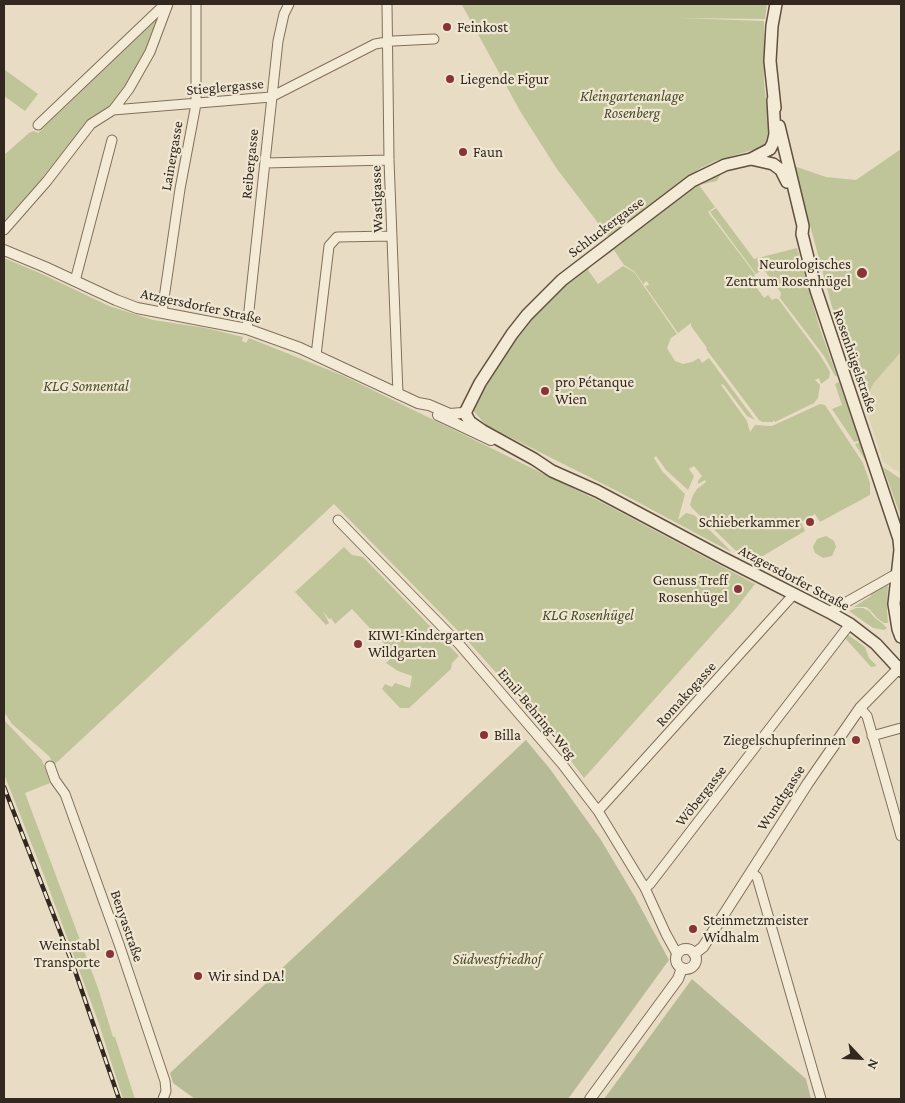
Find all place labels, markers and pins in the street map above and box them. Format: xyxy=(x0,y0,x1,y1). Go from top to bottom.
place label: Feinkost xyxy=(457,18,508,36)
marker: Feinkost xyxy=(441,21,453,33)
place label: Liegende Figur xyxy=(460,70,549,88)
marker: Liegende Figur xyxy=(444,73,456,85)
place label: Faun xyxy=(473,143,503,161)
marker: Faun xyxy=(457,146,469,158)
place label: Neurologisches Zentrum Rosenhügel xyxy=(726,255,851,290)
marker: Neurologisches Zentrum Rosenhügel xyxy=(855,266,869,280)
place label: pro Pétanque Wien xyxy=(555,373,634,408)
marker: pro Pétanque Wien xyxy=(539,385,551,397)
place label: Schieberkammer xyxy=(699,513,800,531)
marker: Schieberkammer xyxy=(804,516,816,528)
place label: Genuss Treff Rosenhügel xyxy=(653,571,728,606)
marker: Genuss Treff Rosenhügel xyxy=(732,583,744,595)
place label: KIWI-Kindergarten Wildgarten xyxy=(368,626,484,661)
marker: KIWI-Kindergarten Wildgarten xyxy=(352,638,364,650)
place label: Billa xyxy=(494,726,521,744)
marker: Billa xyxy=(478,729,490,741)
place label: Ziegelschupferinnen xyxy=(723,731,846,749)
marker: Ziegelschupferinnen xyxy=(850,734,862,746)
place label: Steinmetzmeister Widhalm xyxy=(703,911,809,946)
marker: Steinmetzmeister Widhalm xyxy=(687,923,699,935)
place label: Weinstabl Transporte xyxy=(34,936,100,971)
marker: Weinstabl Transporte xyxy=(104,948,116,960)
place label: Wir sind DA! xyxy=(208,967,285,985)
marker: Wir sind DA! xyxy=(192,970,204,982)

